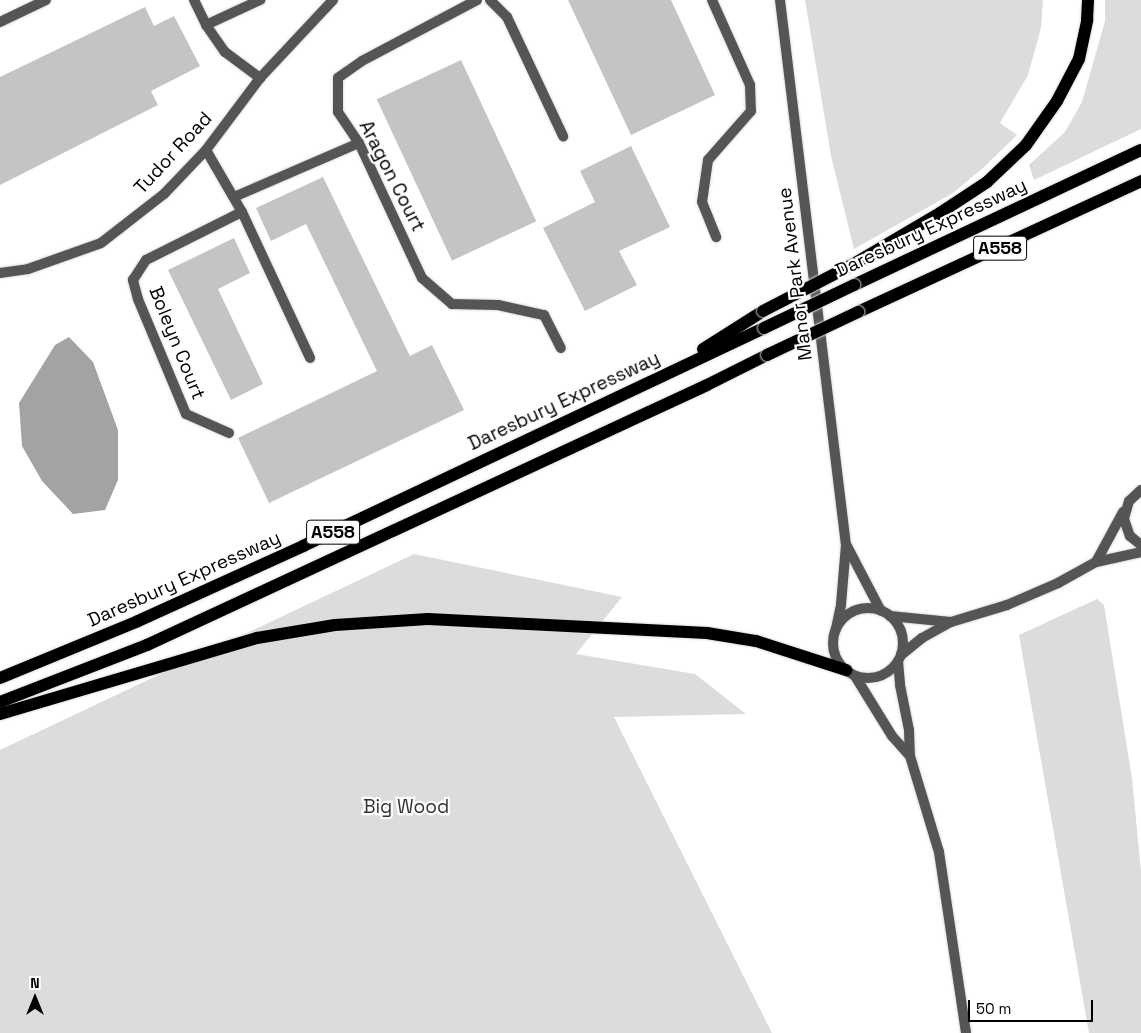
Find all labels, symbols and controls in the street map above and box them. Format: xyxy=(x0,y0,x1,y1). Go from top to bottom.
street label: Tudor Road xyxy=(129,107,217,199)
street label: Aragon Court xyxy=(354,117,430,235)
street label: Daresbury Expressway xyxy=(832,174,1030,282)
street label: Manor Park Avenue xyxy=(773,186,817,362)
road number: A558 xyxy=(972,232,1028,264)
street label: Boleyn Court xyxy=(144,283,210,403)
street label: Daresbury Expressway xyxy=(465,347,663,455)
road number: A558 xyxy=(306,516,360,548)
street label: Daresbury Expressway xyxy=(84,526,284,632)
park label: Big Wood xyxy=(363,796,449,818)
north arrow xyxy=(10,973,60,1023)
text: N xyxy=(30,974,40,992)
scale bar xyxy=(971,990,1096,1022)
text: 50 m xyxy=(976,999,1011,1018)

